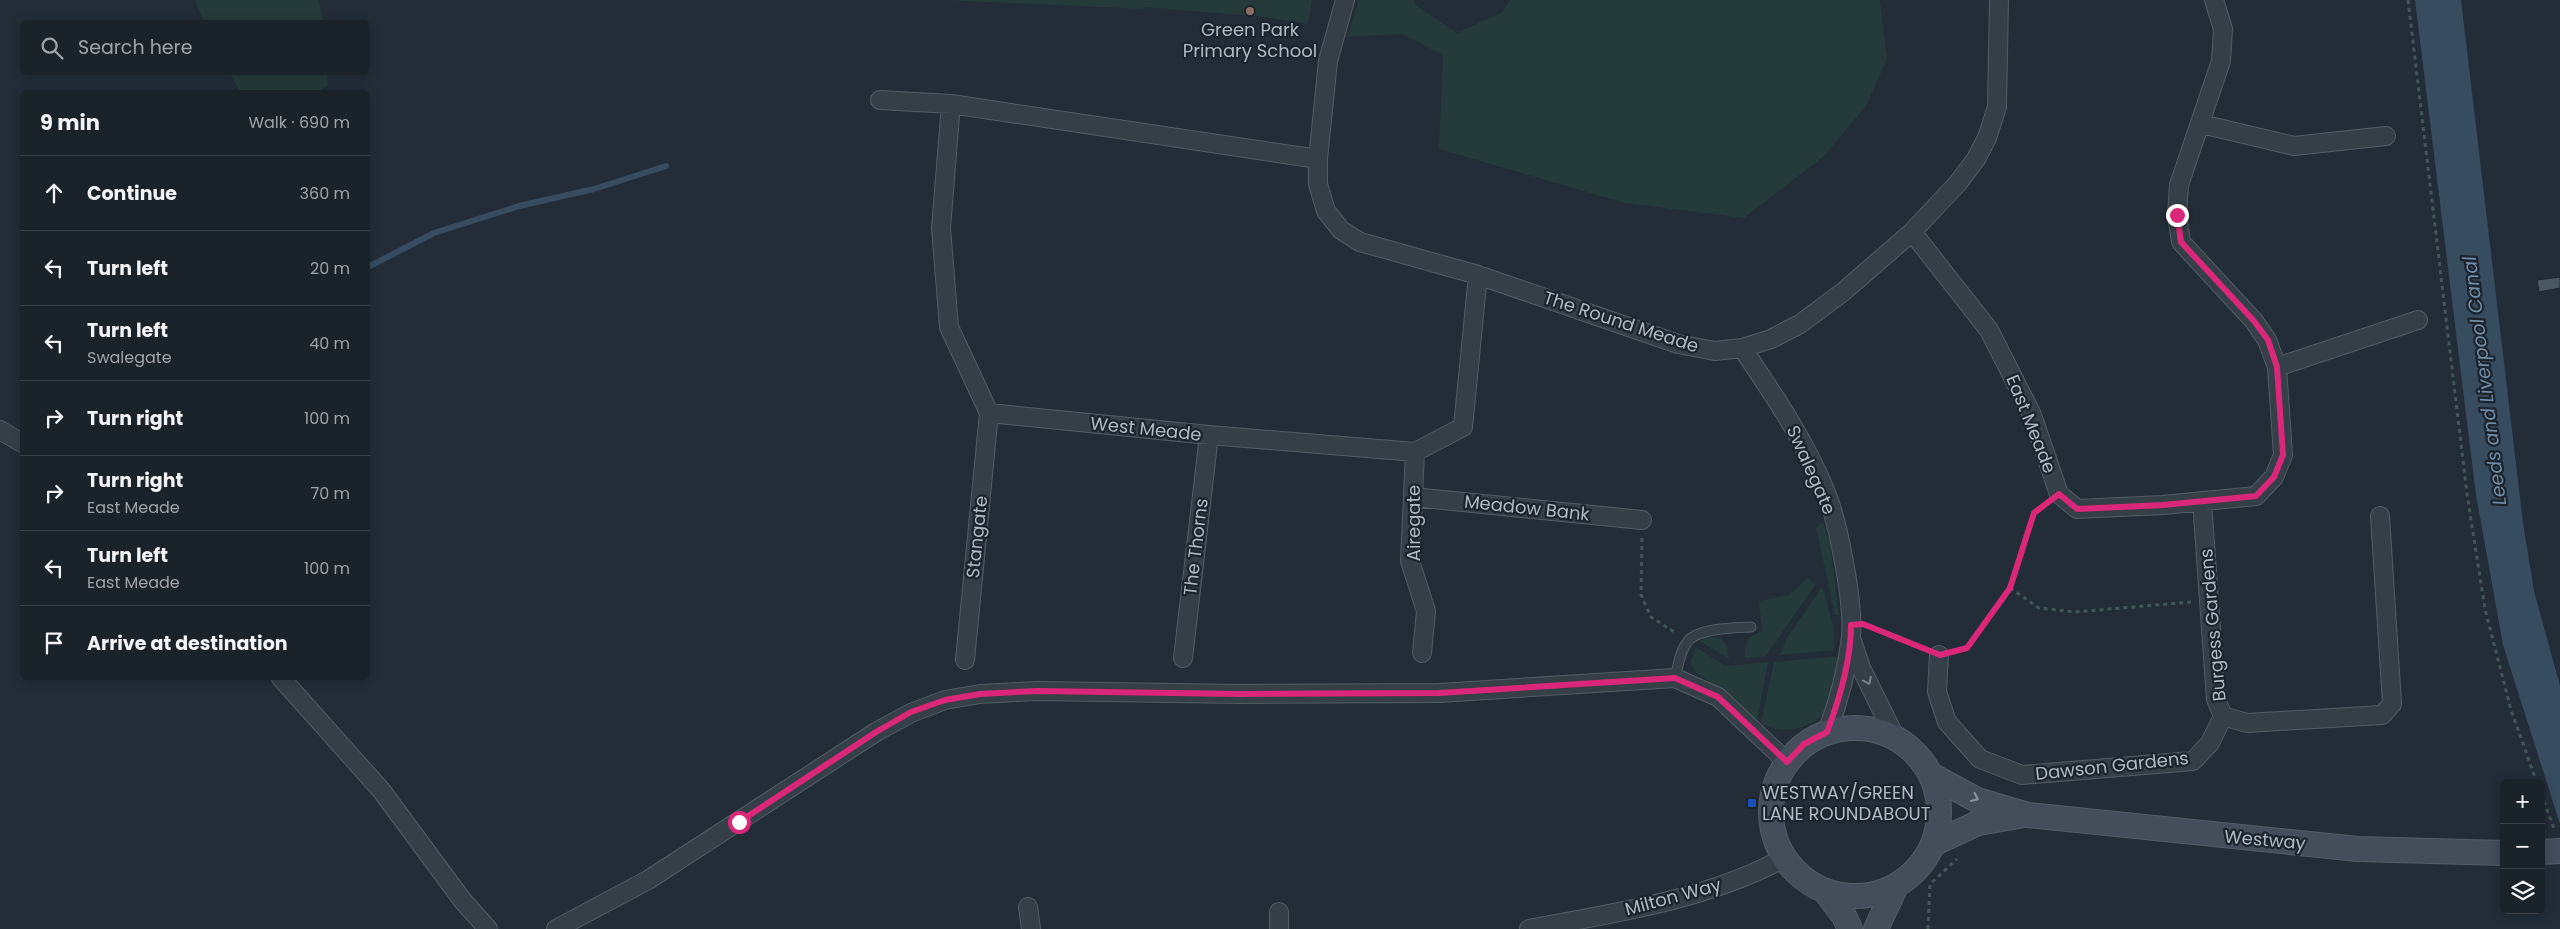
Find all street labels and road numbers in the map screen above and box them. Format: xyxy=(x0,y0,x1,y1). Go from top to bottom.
street label: The Round Meade xyxy=(1540,285,1702,358)
street label: East Meade xyxy=(2000,371,2063,477)
street label: West Meade xyxy=(1089,410,1203,447)
street label: Swalegate xyxy=(1781,421,1842,518)
street label: Airegate xyxy=(1401,485,1426,561)
street label: Meadow Bank xyxy=(1463,488,1592,527)
street label: Stangate xyxy=(960,494,993,579)
street label: The Thorns xyxy=(1177,497,1214,597)
street label: Burgess Gardens xyxy=(2193,548,2232,703)
street label: Dawson Gardens xyxy=(2034,745,2190,786)
street label: Westway xyxy=(2223,823,2307,856)
street label: Milton Way xyxy=(1622,872,1724,921)

